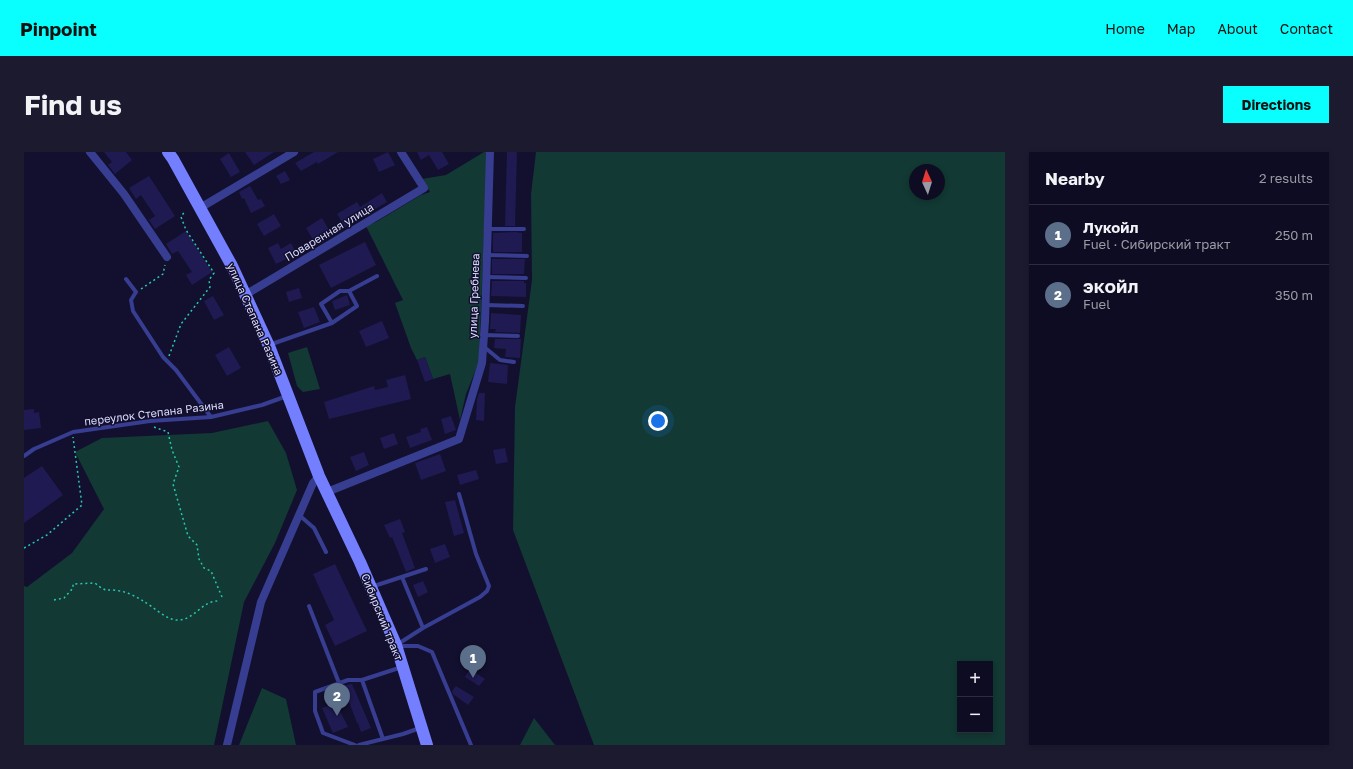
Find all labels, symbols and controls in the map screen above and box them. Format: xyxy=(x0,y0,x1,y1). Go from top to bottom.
text: Pinpoint xyxy=(20,17,97,40)
text: Home xyxy=(1105,20,1145,37)
text: Map xyxy=(1167,20,1195,37)
text: About xyxy=(1217,20,1258,37)
text: Contact xyxy=(1280,20,1333,37)
button: Directions xyxy=(1223,86,1329,123)
text: Find us xyxy=(24,88,122,121)
north arrow xyxy=(909,164,945,200)
text: Nearby xyxy=(1045,168,1105,189)
text: 2 results xyxy=(1259,170,1313,186)
street label: Поваренная улица xyxy=(282,200,376,263)
text: Лукойл xyxy=(1083,218,1138,236)
text: 1 xyxy=(1055,227,1061,243)
text: 250 m xyxy=(1275,227,1313,243)
text: Fuel · Сибирский тракт xyxy=(1083,236,1230,252)
street label: улица Гребнева xyxy=(466,253,481,339)
street label: улица Степана Разина xyxy=(225,261,286,377)
text: ЭКОЙЛ xyxy=(1083,278,1138,296)
text: 2 xyxy=(1054,287,1062,303)
text: 350 m xyxy=(1275,287,1313,303)
text: Fuel xyxy=(1083,296,1110,312)
street label: переулок Степана Разина xyxy=(83,397,224,428)
your location xyxy=(648,411,668,431)
street label: Сибирский тракт xyxy=(359,571,406,663)
pin: 1 xyxy=(460,645,486,678)
map controls xyxy=(957,661,993,733)
button: + xyxy=(957,661,993,697)
pin: 2 xyxy=(324,683,350,716)
button: − xyxy=(957,697,993,733)

